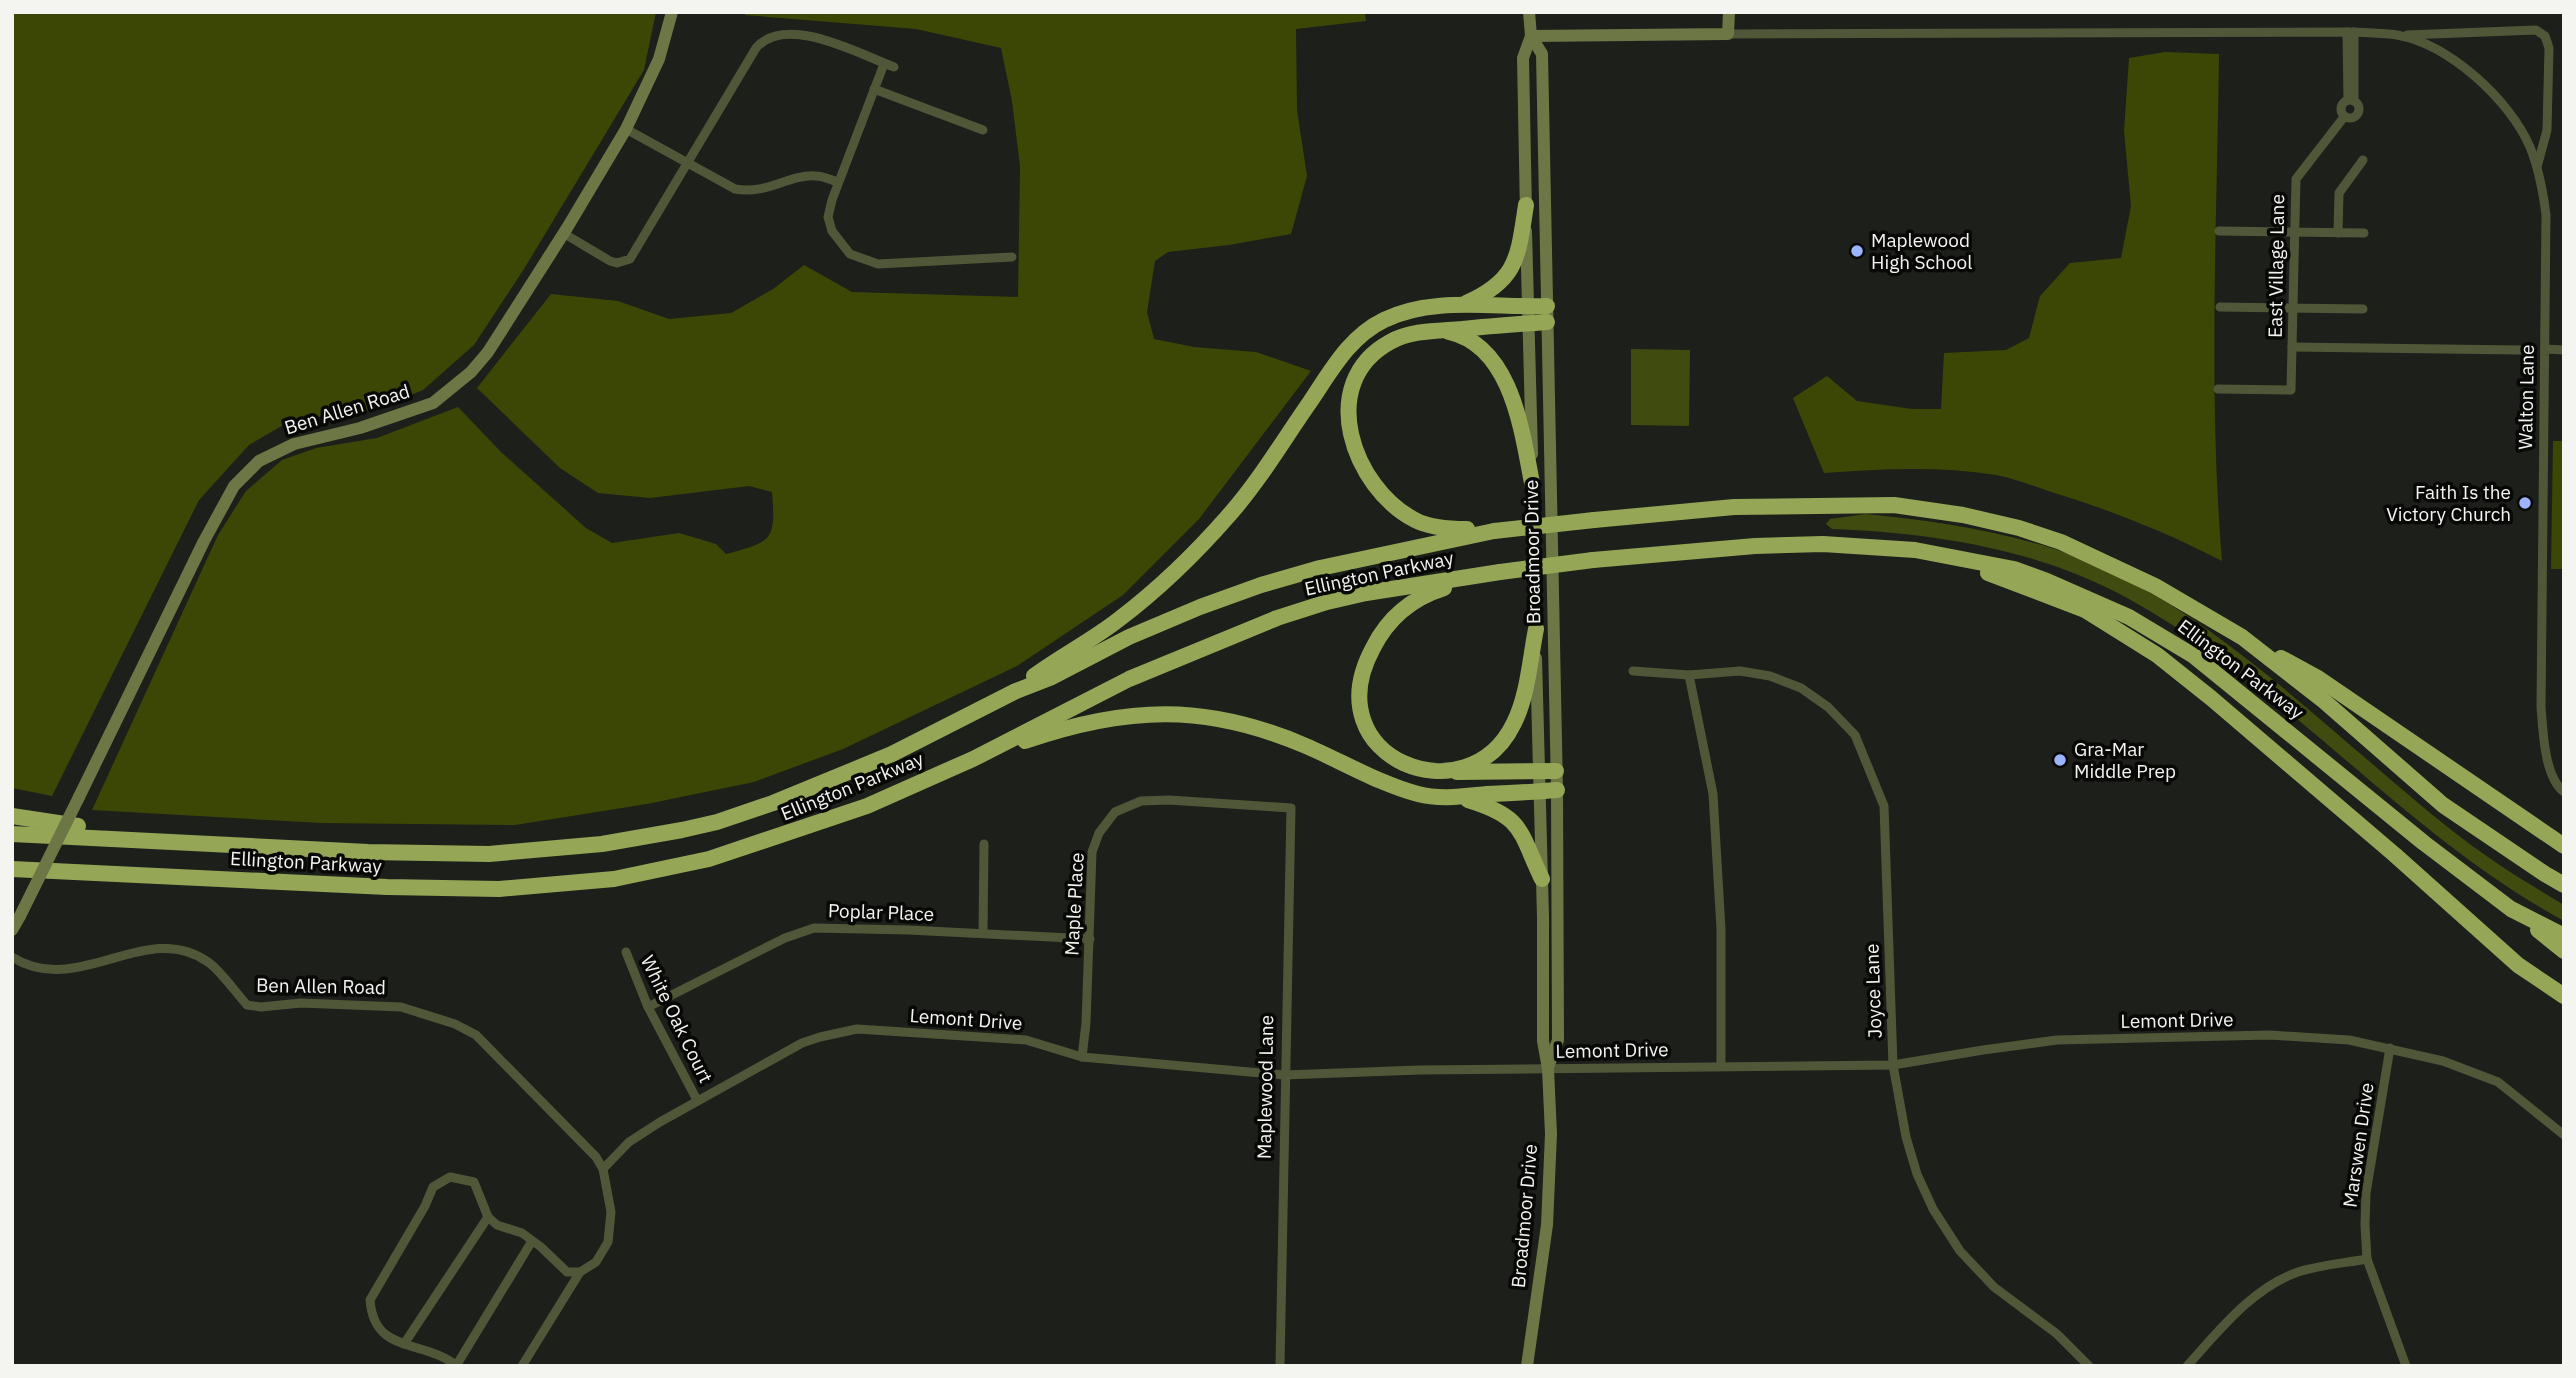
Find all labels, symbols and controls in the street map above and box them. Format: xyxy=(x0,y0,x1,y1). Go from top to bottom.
street label: East Village Lane xyxy=(2263,194,2289,338)
place label: Maplewood High School xyxy=(1871,228,1972,274)
marker: Maplewood High School xyxy=(1849,243,1865,259)
street label: Walton Lane xyxy=(2513,344,2539,450)
street label: Ben Allen Road xyxy=(281,379,413,439)
street label: Broadmoor Drive xyxy=(1519,480,1545,624)
place label: Faith Is the Victory Church xyxy=(2386,480,2511,526)
marker: Faith Is the Victory Church xyxy=(2517,495,2533,511)
street label: Ellington Parkway xyxy=(1302,545,1456,601)
street label: Ellington Parkway xyxy=(2173,614,2309,725)
place label: Gra-Mar Middle Prep xyxy=(2074,737,2176,783)
street label: Ellington Parkway xyxy=(777,746,927,826)
marker: Gra-Mar Middle Prep xyxy=(2052,752,2068,768)
street label: Ellington Parkway xyxy=(230,846,383,878)
street label: Maple Place xyxy=(1059,852,1089,956)
street label: Poplar Place xyxy=(827,898,935,926)
street label: Joyce Lane xyxy=(1859,943,1887,1039)
street label: White Oak Court xyxy=(636,951,718,1087)
street label: Ben Allen Road xyxy=(256,973,386,999)
street label: Lemont Drive xyxy=(909,1003,1023,1035)
street label: Lemont Drive xyxy=(2120,1007,2234,1033)
street label: Maplewood Lane xyxy=(1252,1015,1278,1159)
street label: Lemont Drive xyxy=(1555,1037,1669,1063)
street label: Marswen Drive xyxy=(2337,1081,2379,1209)
street label: Broadmoor Drive xyxy=(1506,1143,1542,1289)

